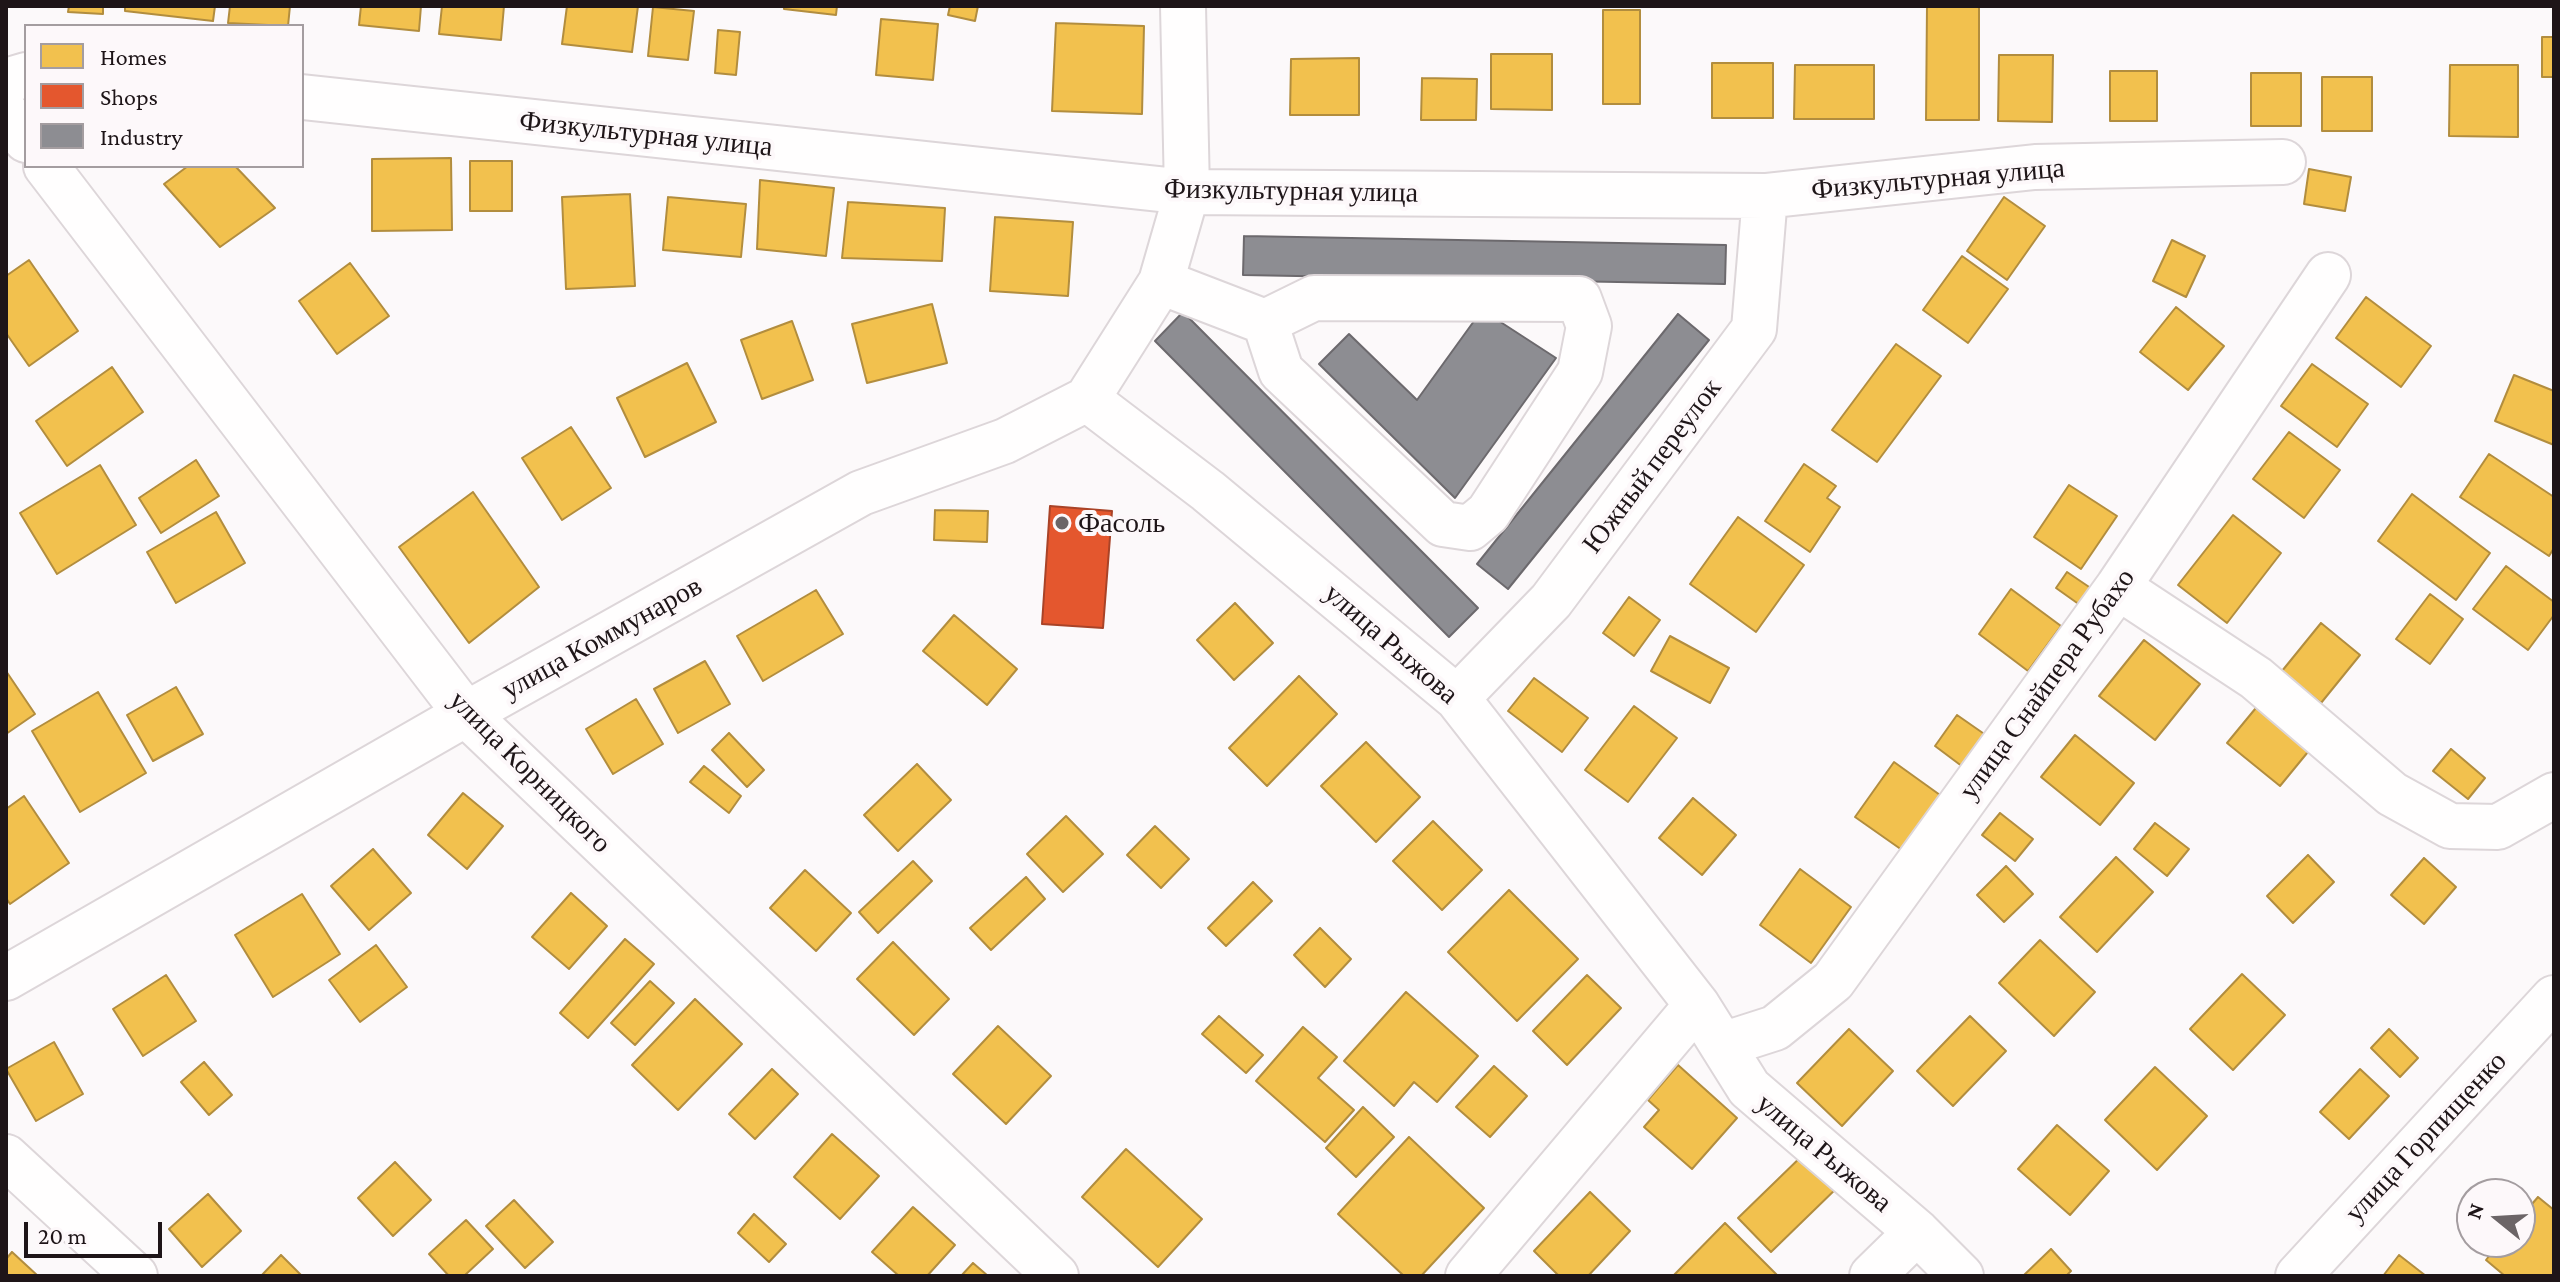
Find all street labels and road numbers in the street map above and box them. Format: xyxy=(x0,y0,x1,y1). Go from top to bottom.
street label: Физкультурная улица xyxy=(518,104,774,164)
street label: Физкультурная улица xyxy=(1810,151,2066,207)
street label: Физкультурная улица xyxy=(1164,172,1418,210)
street label: Южный переулок xyxy=(1575,372,1729,560)
street label: улица Снайпера Рубахо xyxy=(1952,562,2142,806)
street label: улица Коммунаров xyxy=(496,569,708,707)
street label: улица Рыжова xyxy=(1317,577,1465,711)
street label: улица Корницкого xyxy=(442,684,618,860)
street label: улица Горпищенко xyxy=(2338,1045,2514,1229)
street label: улица Рыжова xyxy=(1749,1087,1899,1219)

